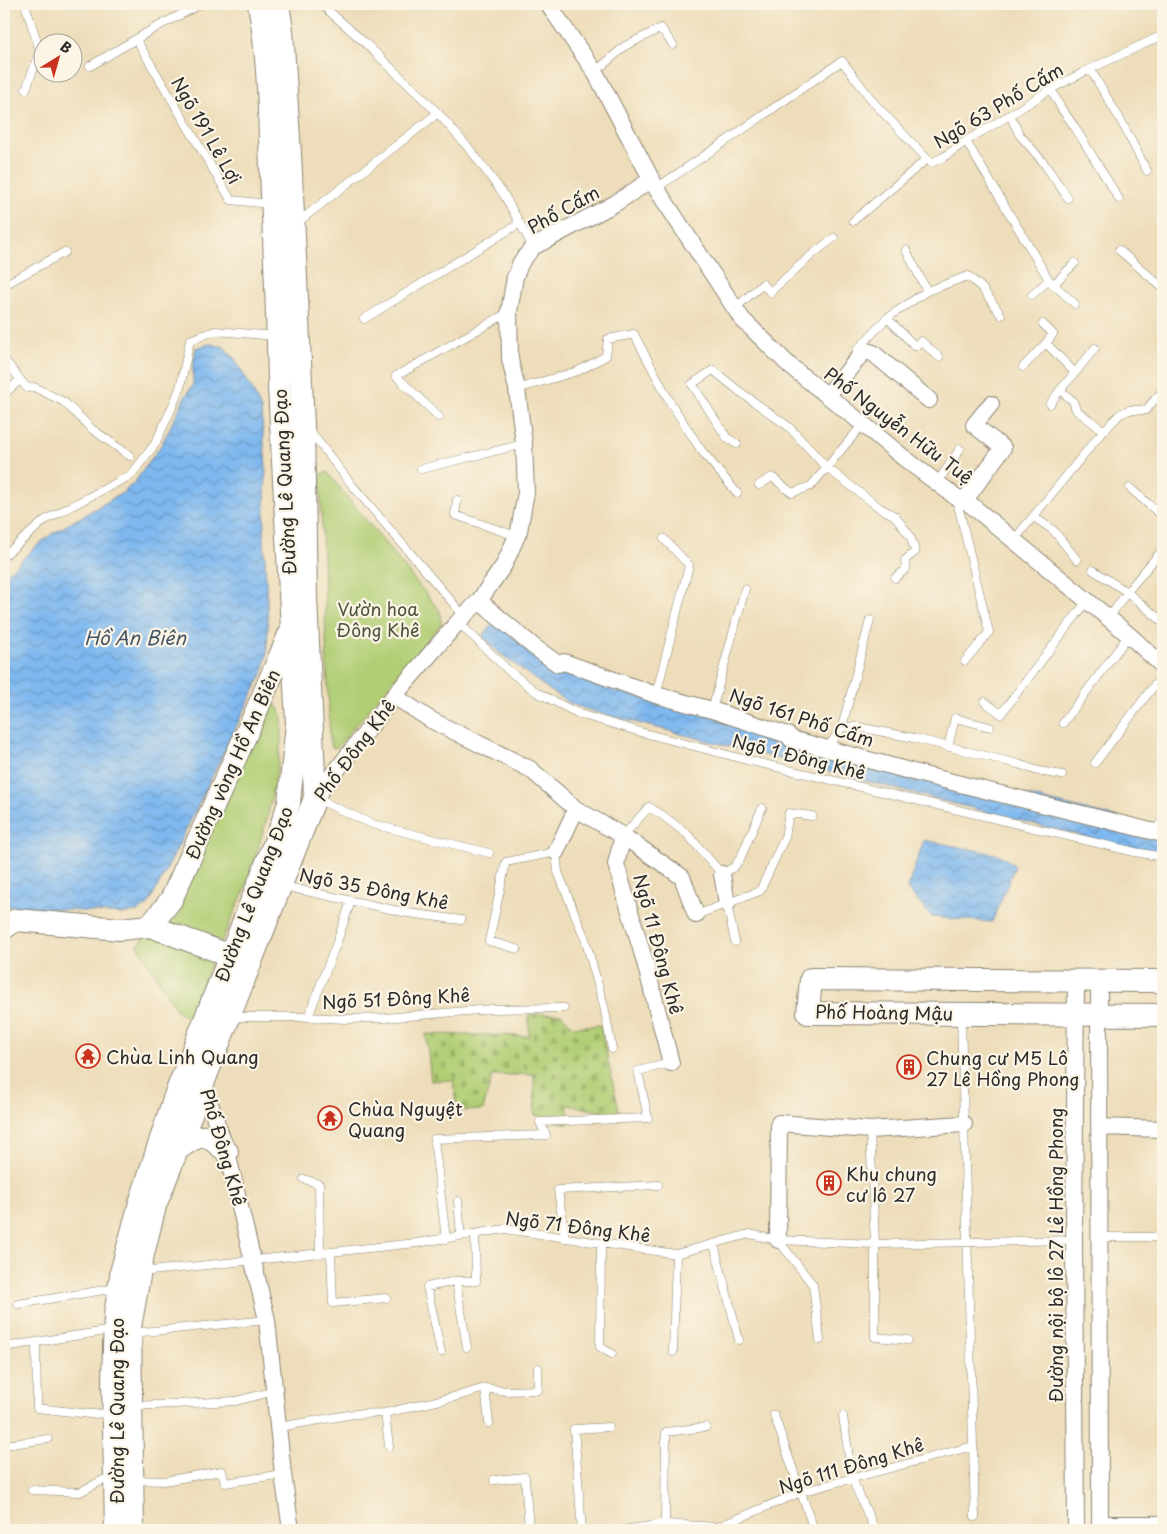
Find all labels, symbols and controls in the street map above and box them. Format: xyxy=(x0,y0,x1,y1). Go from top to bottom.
north arrow xyxy=(32,32,82,82)
text: B xyxy=(56,36,76,58)
street label: Ngõ 63 Phố Cấm xyxy=(928,55,1068,155)
street label: Ngõ 191 Lê Lợi xyxy=(165,71,249,189)
street label: Phố Cấm xyxy=(522,178,604,240)
street label: Phố Nguyễn Hữu Tuệ xyxy=(819,360,979,490)
street label: Đường Lê Quang Đạo xyxy=(266,388,302,576)
park label: Vườn hoa Đông Khê xyxy=(336,595,420,643)
water label: Hồ An Biên xyxy=(84,623,187,651)
street label: Đường vòng Hồ An Biên xyxy=(178,665,286,863)
street label: Ngõ 161 Phố Cấm xyxy=(726,681,878,753)
street label: Phố Đông Khê xyxy=(307,694,401,806)
street label: Ngõ 1 Đông Khê xyxy=(729,726,869,786)
street label: Đường Lê Quang Đạo xyxy=(207,802,299,986)
street label: Ngõ 35 Đông Khê xyxy=(297,860,451,916)
street label: Ngõ 11 Đông Khê xyxy=(627,871,691,1017)
street label: Ngõ 51 Đông Khê xyxy=(321,981,471,1015)
street label: Phố Hoàng Mậu xyxy=(815,997,953,1027)
temple icon: Chùa Linh Quang xyxy=(75,1043,101,1069)
place label: Chùa Linh Quang xyxy=(106,1043,259,1070)
place label: Chung cư M5 Lô 27 Lê Hồng Phong xyxy=(926,1044,1080,1092)
building icon: Chung cư M5 Lô 27 Lê Hồng Phong xyxy=(896,1054,922,1080)
street label: Phố Đông Khê xyxy=(194,1085,254,1209)
place label: Chùa Nguyệt Quang xyxy=(348,1095,463,1143)
temple icon: Chùa Nguyệt Quang xyxy=(317,1105,343,1131)
street label: Đường nội bộ lô 27 Lê Hồng Phong xyxy=(1042,1107,1069,1403)
place label: Khu chung cư lô 27 xyxy=(846,1160,937,1208)
building icon: Khu chung cư lô 27 xyxy=(816,1170,842,1196)
street label: Ngõ 71 Đông Khê xyxy=(504,1204,652,1248)
street label: Đường Lê Quang Đạo xyxy=(103,1318,130,1504)
street label: Ngõ 111 Đông Khê xyxy=(775,1430,927,1500)

